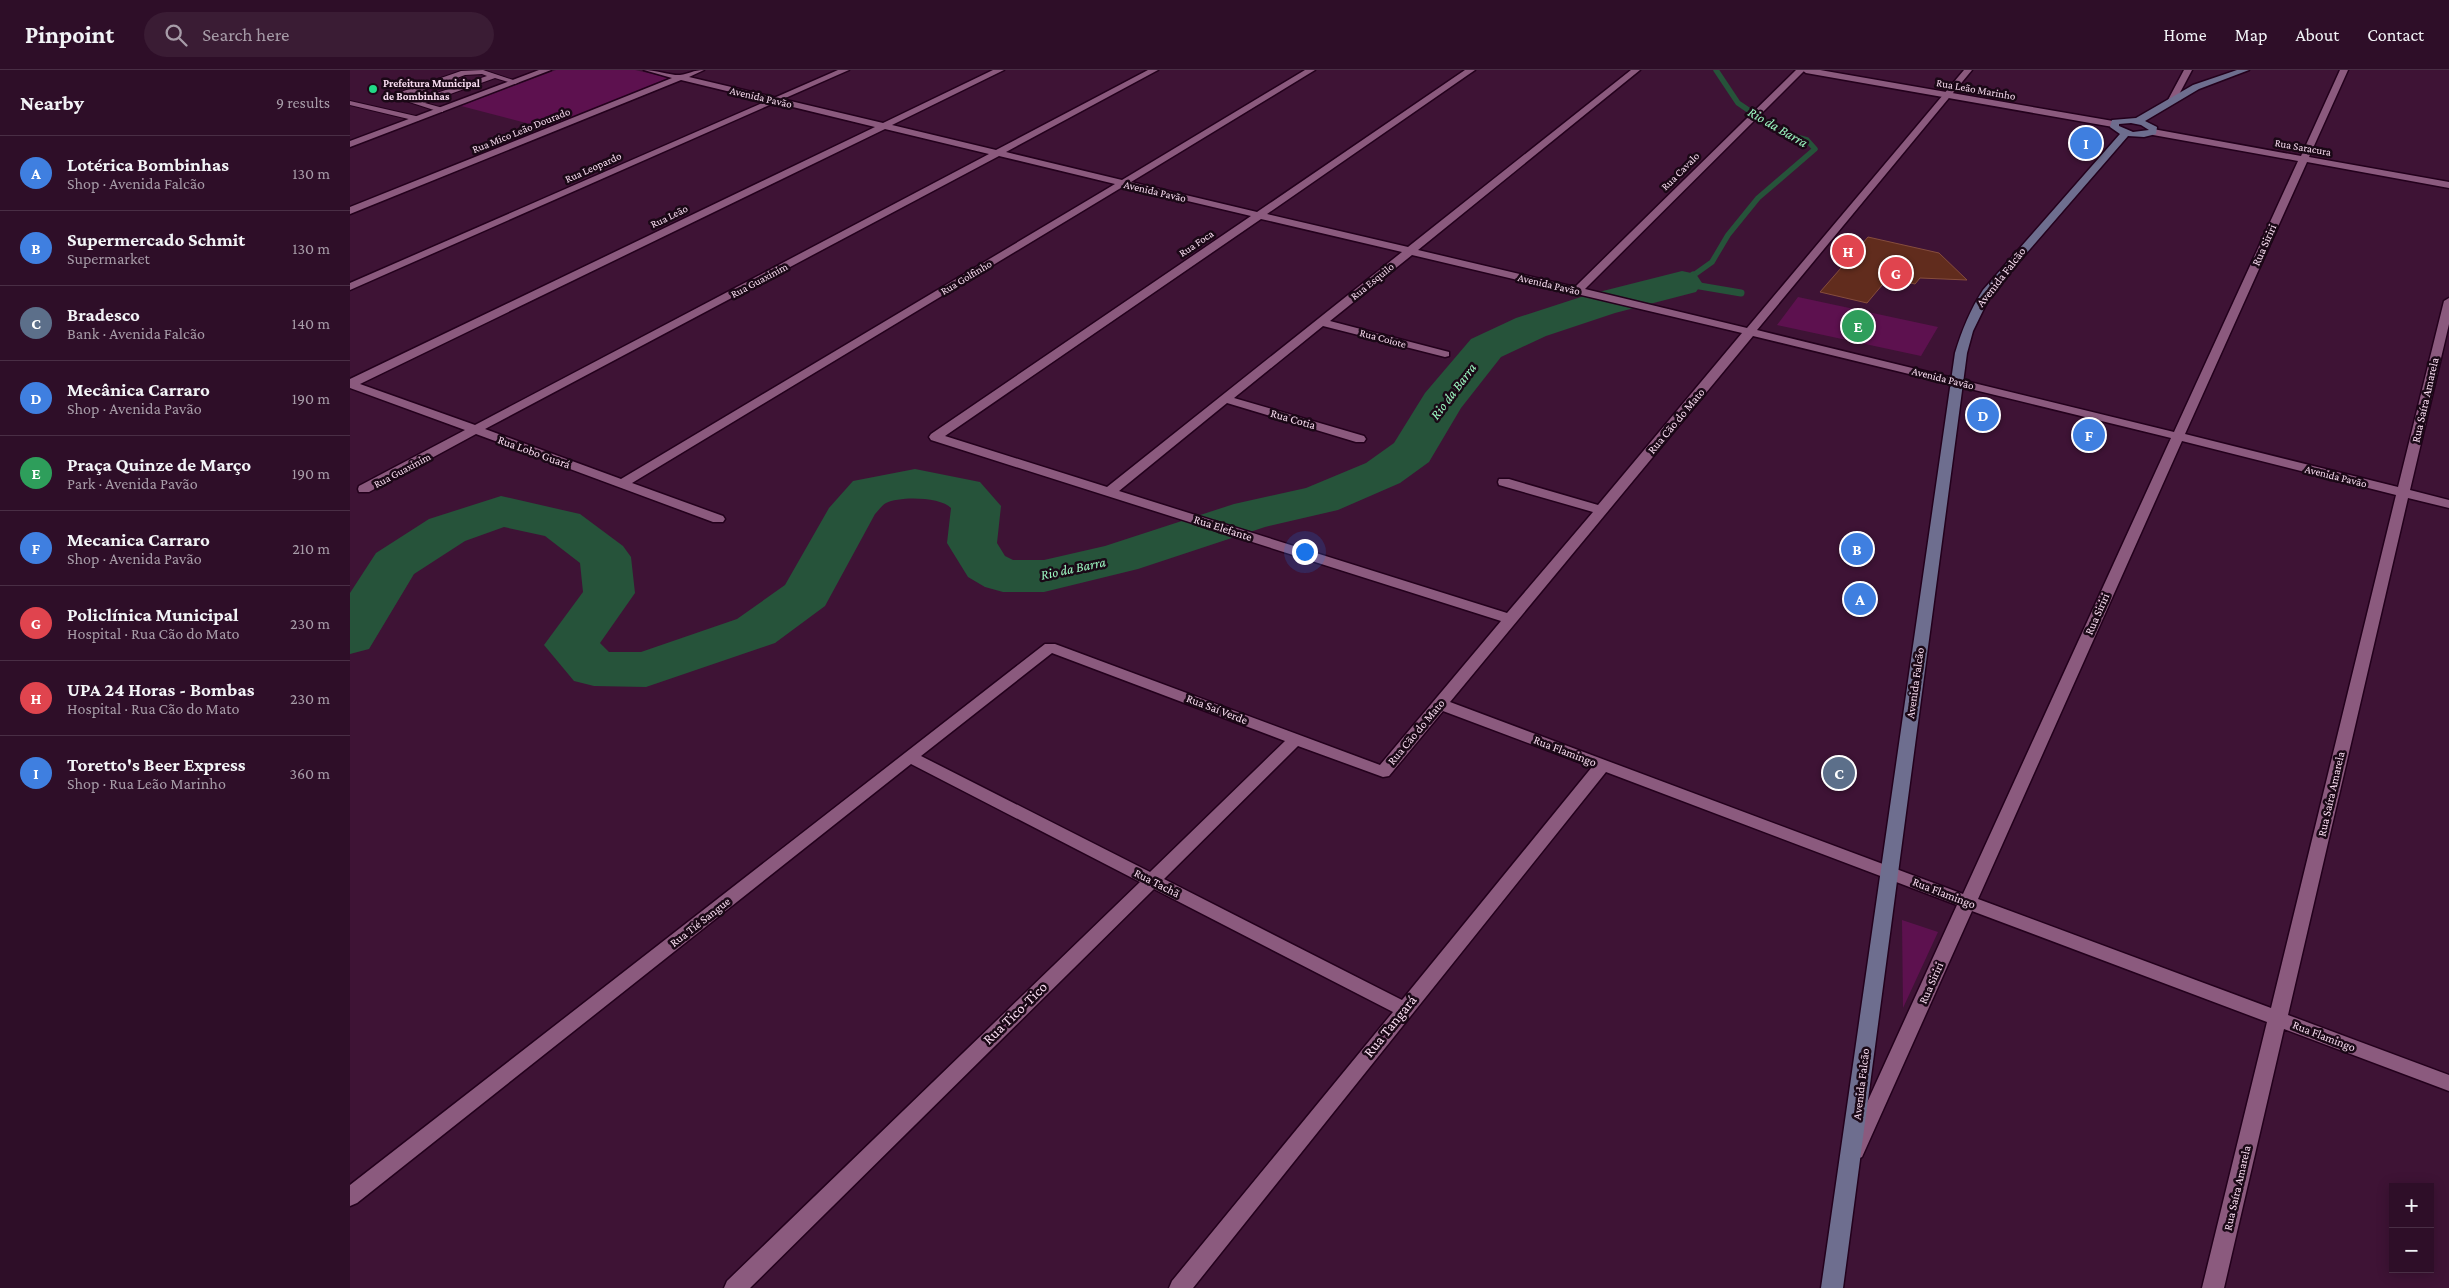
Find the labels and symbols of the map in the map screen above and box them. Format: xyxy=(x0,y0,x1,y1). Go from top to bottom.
street label: Rua Leão Marinho xyxy=(1935,76,2017,102)
place label: Prefeitura Municipal de Bombinhas xyxy=(383,77,481,102)
marker: Prefeitura Municipal de Bombinhas xyxy=(367,83,379,95)
street label: Avenida Pavão xyxy=(729,84,794,110)
water label: Rio da Barra xyxy=(1745,104,1811,151)
street label: Rua Mico Leão Dourado xyxy=(470,105,572,155)
pin: I xyxy=(2070,124,2102,162)
street label: Rua Saracura xyxy=(2274,136,2332,158)
street label: Rua Leopardo xyxy=(563,149,624,186)
street label: Rua Cavalo xyxy=(1658,149,1702,193)
street label: Avenida Pavão xyxy=(1123,178,1188,204)
street label: Rua Leão xyxy=(648,202,690,230)
street label: Rua Siriri xyxy=(2249,222,2279,268)
street label: Rua Foca xyxy=(1176,227,1216,259)
pin: H xyxy=(1832,232,1864,270)
street label: Avenida Falcão xyxy=(1973,244,2029,310)
pin: G xyxy=(1880,254,1912,292)
street label: Rua Golfinho xyxy=(938,257,994,297)
street label: Rua Guaxinim xyxy=(729,260,790,300)
street label: Rua Esquilo xyxy=(1348,260,1397,303)
street label: Avenida Pavão xyxy=(1517,271,1582,297)
pin: E xyxy=(1842,307,1874,345)
street label: Rua Coiote xyxy=(1358,326,1408,350)
street label: Rua Saíra Amarela xyxy=(2408,356,2442,444)
water label: Rio da Barra xyxy=(1427,359,1480,422)
street label: Avenida Pavão xyxy=(1911,364,1976,392)
street label: Rua Cão do Mato xyxy=(1644,385,1708,457)
pin: D xyxy=(1967,396,1999,434)
street label: Rua Cotia xyxy=(1269,406,1318,432)
pin: F xyxy=(2073,416,2105,454)
street label: Rua Lobo Guará xyxy=(496,432,573,472)
street label: Rua Guaxinim xyxy=(372,450,433,490)
street label: Avenida Pavão xyxy=(2304,462,2369,490)
street label: Rua Elefante xyxy=(1192,512,1254,544)
pin: B xyxy=(1841,530,1873,568)
your location xyxy=(1292,539,1318,565)
water label: Rio da Barra xyxy=(1039,553,1107,583)
pin: A xyxy=(1844,580,1876,618)
street label: Rua Siriri xyxy=(2082,591,2112,637)
street label: Avenida Falcão xyxy=(1903,646,1927,720)
street label: Rua Saí Verde xyxy=(1184,691,1250,727)
street label: Rua Cão do Mato xyxy=(1384,696,1448,768)
street label: Rua Flamingo xyxy=(1532,733,1598,769)
street label: Rua Saíra Amarela xyxy=(2314,750,2348,838)
pin: C xyxy=(1823,754,1855,792)
street label: Rua Tachã xyxy=(1132,866,1183,901)
street label: Rua Flamingo xyxy=(1911,875,1977,911)
street label: Rua Tié Sangue xyxy=(667,894,733,950)
street label: Rua Siriri xyxy=(1916,960,1946,1006)
street label: Rua Tico-Tico xyxy=(980,979,1050,1047)
street label: Rua Tangará xyxy=(1360,992,1420,1061)
street label: Rua Flamingo xyxy=(2291,1018,2357,1054)
street label: Avenida Falcão xyxy=(1850,1047,1872,1120)
street label: Rua Saíra Amarela xyxy=(2220,1144,2254,1232)

